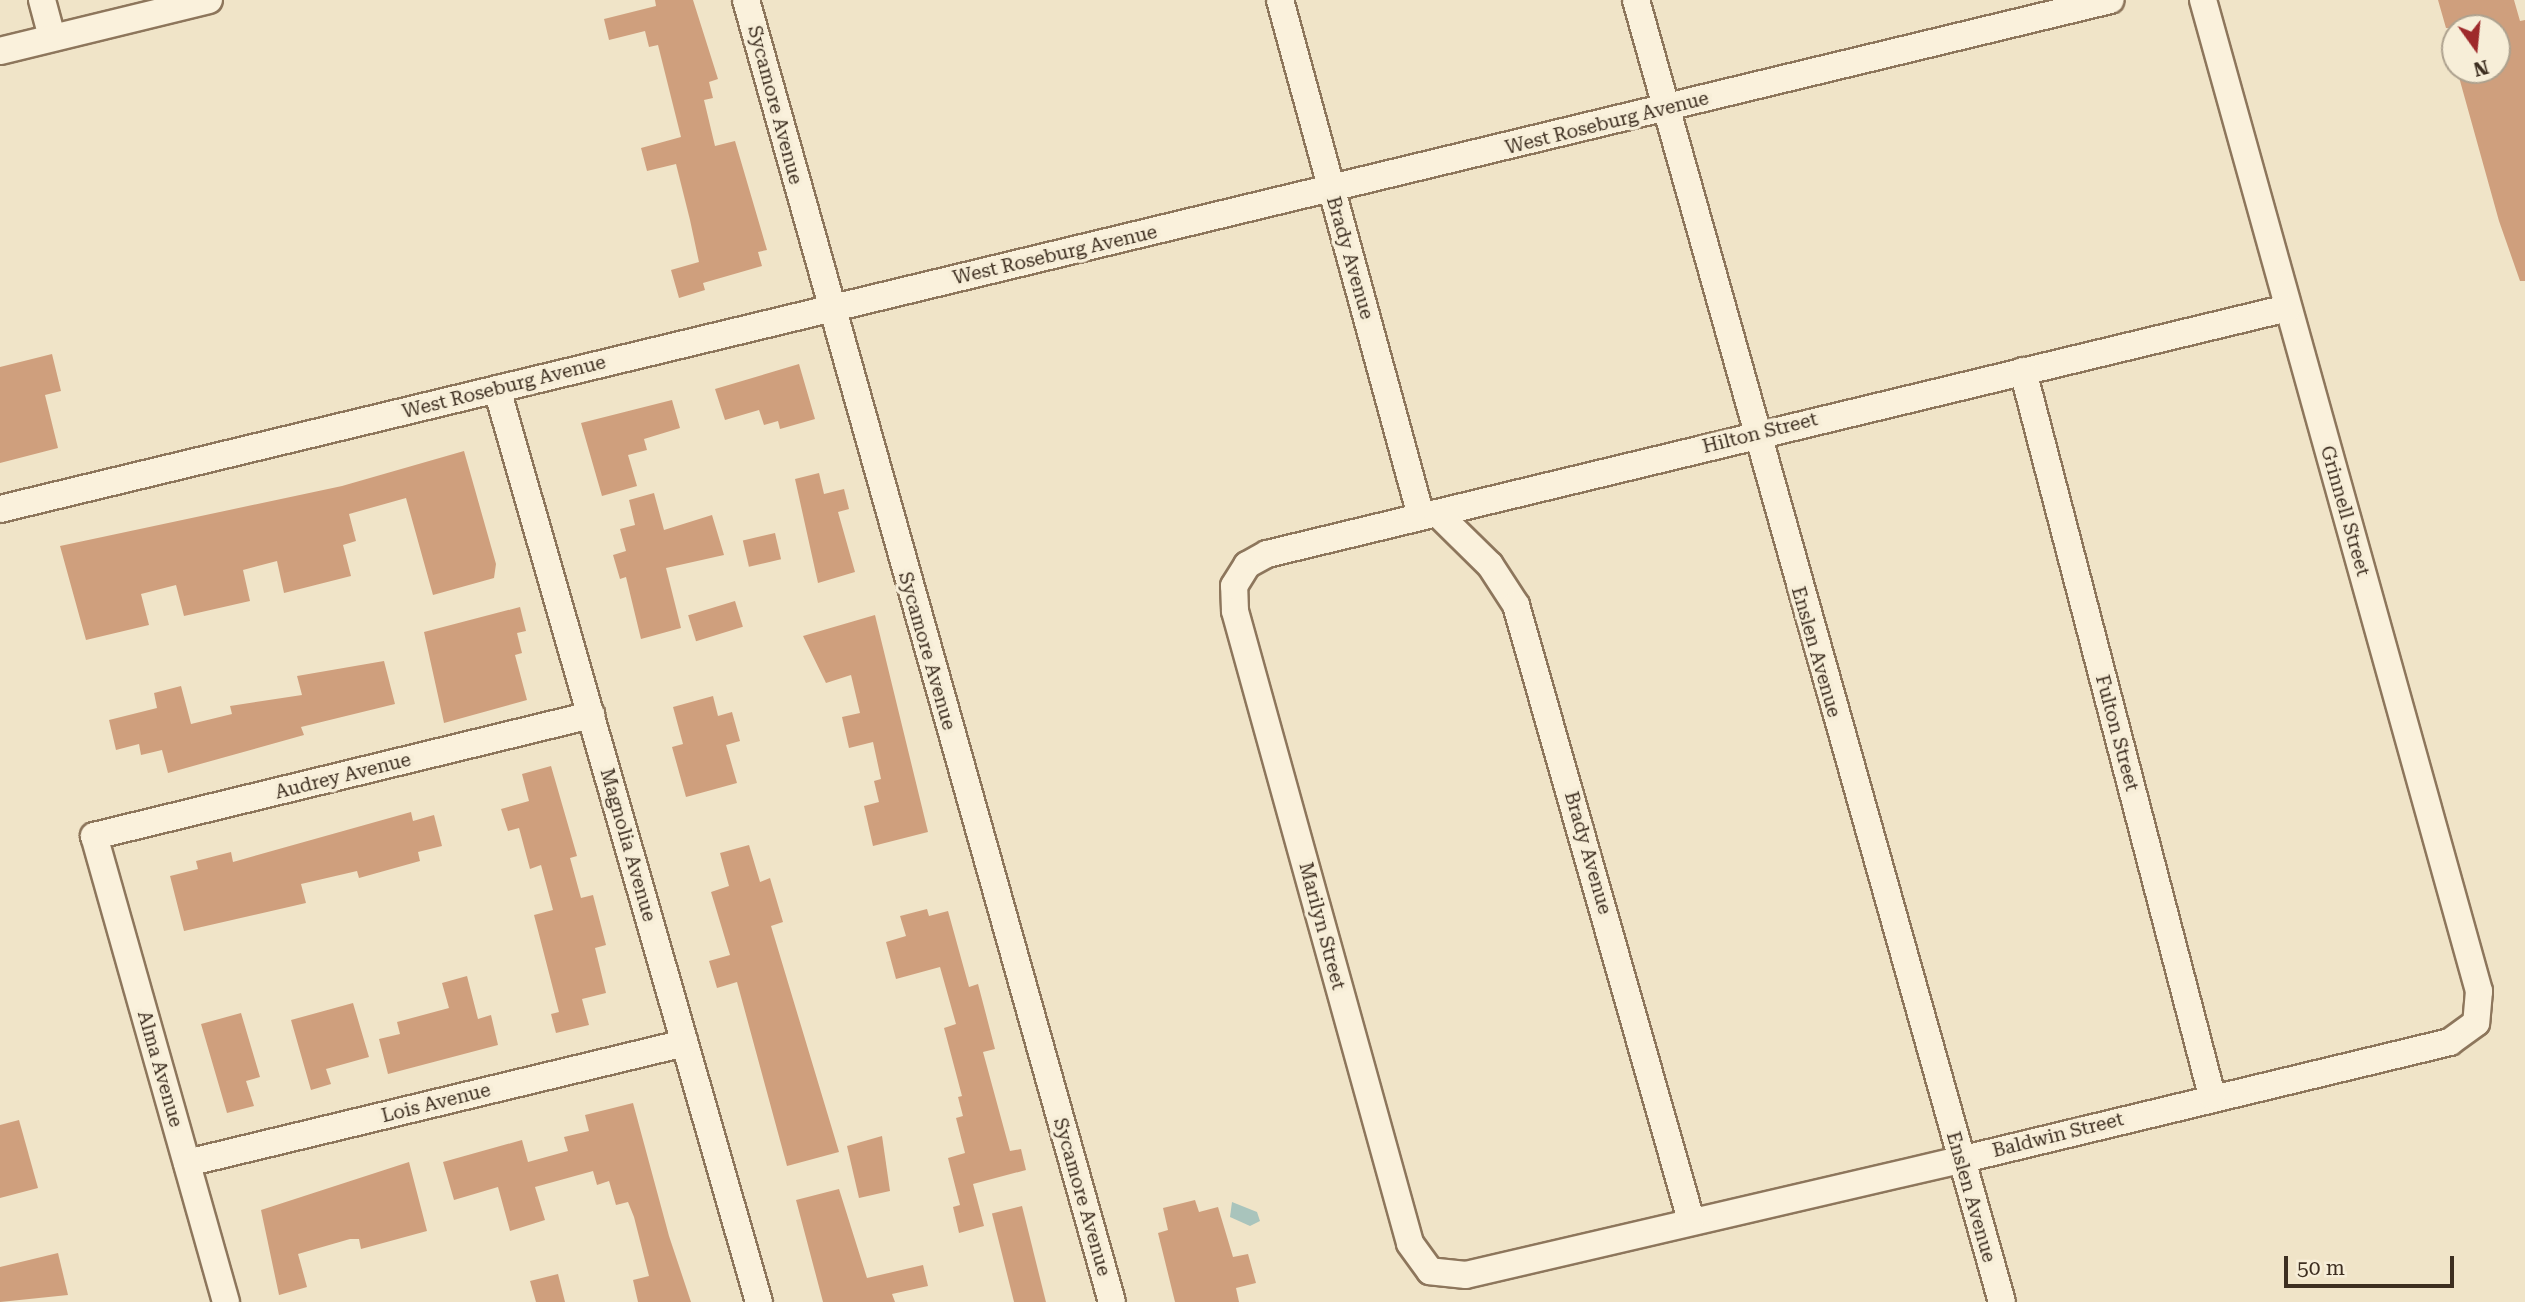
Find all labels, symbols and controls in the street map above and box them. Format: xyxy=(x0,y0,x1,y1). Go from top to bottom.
north arrow xyxy=(2441,14,2511,84)
street label: Sycamore Avenue xyxy=(743,23,807,187)
text: N xyxy=(2471,55,2491,81)
street label: West Roseburg Avenue xyxy=(1503,87,1711,159)
street label: Brady Avenue xyxy=(1322,194,1378,322)
street label: West Roseburg Avenue xyxy=(951,220,1159,290)
street label: West Roseburg Avenue xyxy=(400,351,608,423)
street label: Hilton Street xyxy=(1700,408,1820,458)
street label: Grinnell Street xyxy=(2315,443,2375,579)
street label: Sycamore Avenue xyxy=(894,569,960,733)
street label: Enslen Avenue xyxy=(1786,584,1846,720)
street label: Fulton Street xyxy=(2091,672,2143,794)
street label: Audrey Avenue xyxy=(273,748,413,804)
street label: Magnolia Avenue xyxy=(595,766,661,924)
street label: Brady Avenue xyxy=(1560,789,1616,917)
street label: Marilyn Street xyxy=(1294,860,1350,992)
street label: Alma Avenue xyxy=(133,1008,187,1130)
street label: Lois Avenue xyxy=(379,1078,493,1128)
street label: Baldwin Street xyxy=(1990,1108,2126,1162)
street label: Sycamore Avenue xyxy=(1049,1115,1115,1279)
street label: Enslen Avenue xyxy=(1941,1129,2001,1265)
scale bar xyxy=(2287,1242,2457,1286)
text: 50 m xyxy=(2297,1256,2345,1280)

